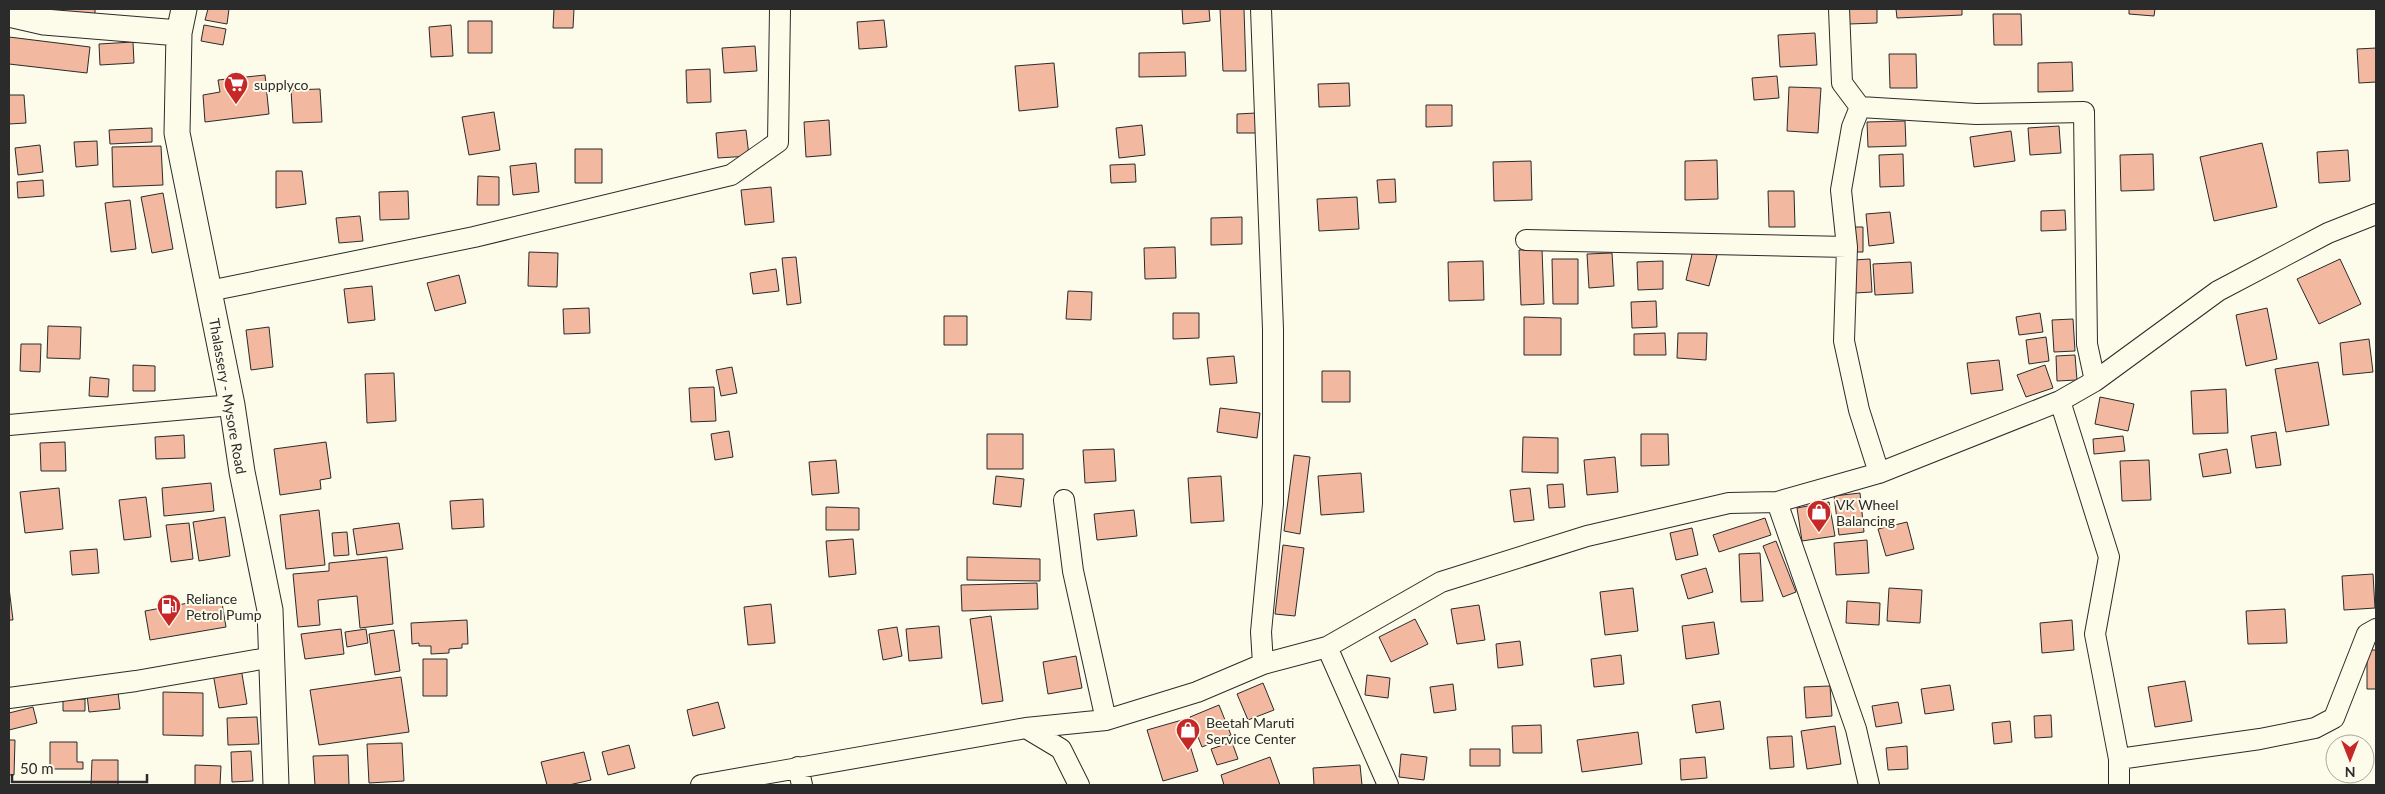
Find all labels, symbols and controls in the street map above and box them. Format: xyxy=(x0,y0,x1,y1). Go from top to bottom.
supermarket icon: supplyco xyxy=(223,71,249,105)
place label: supplyco xyxy=(254,76,308,93)
street label: Thalassery - Mysore Road xyxy=(206,317,250,475)
place label: VK Wheel Balancing xyxy=(1836,496,1898,529)
shop icon: VK Wheel Balancing xyxy=(1806,499,1832,533)
place label: Reliance Petrol Pump xyxy=(186,590,262,623)
fuel station icon: Reliance Petrol Pump xyxy=(156,593,182,627)
place label: Beetah Maruti Service Center xyxy=(1206,714,1296,747)
shop icon: Beetah Maruti Service Center xyxy=(1175,717,1201,751)
north arrow xyxy=(2325,734,2375,784)
scale bar xyxy=(12,752,148,784)
text: 50 m xyxy=(20,759,54,777)
text: N xyxy=(2345,764,2355,781)

